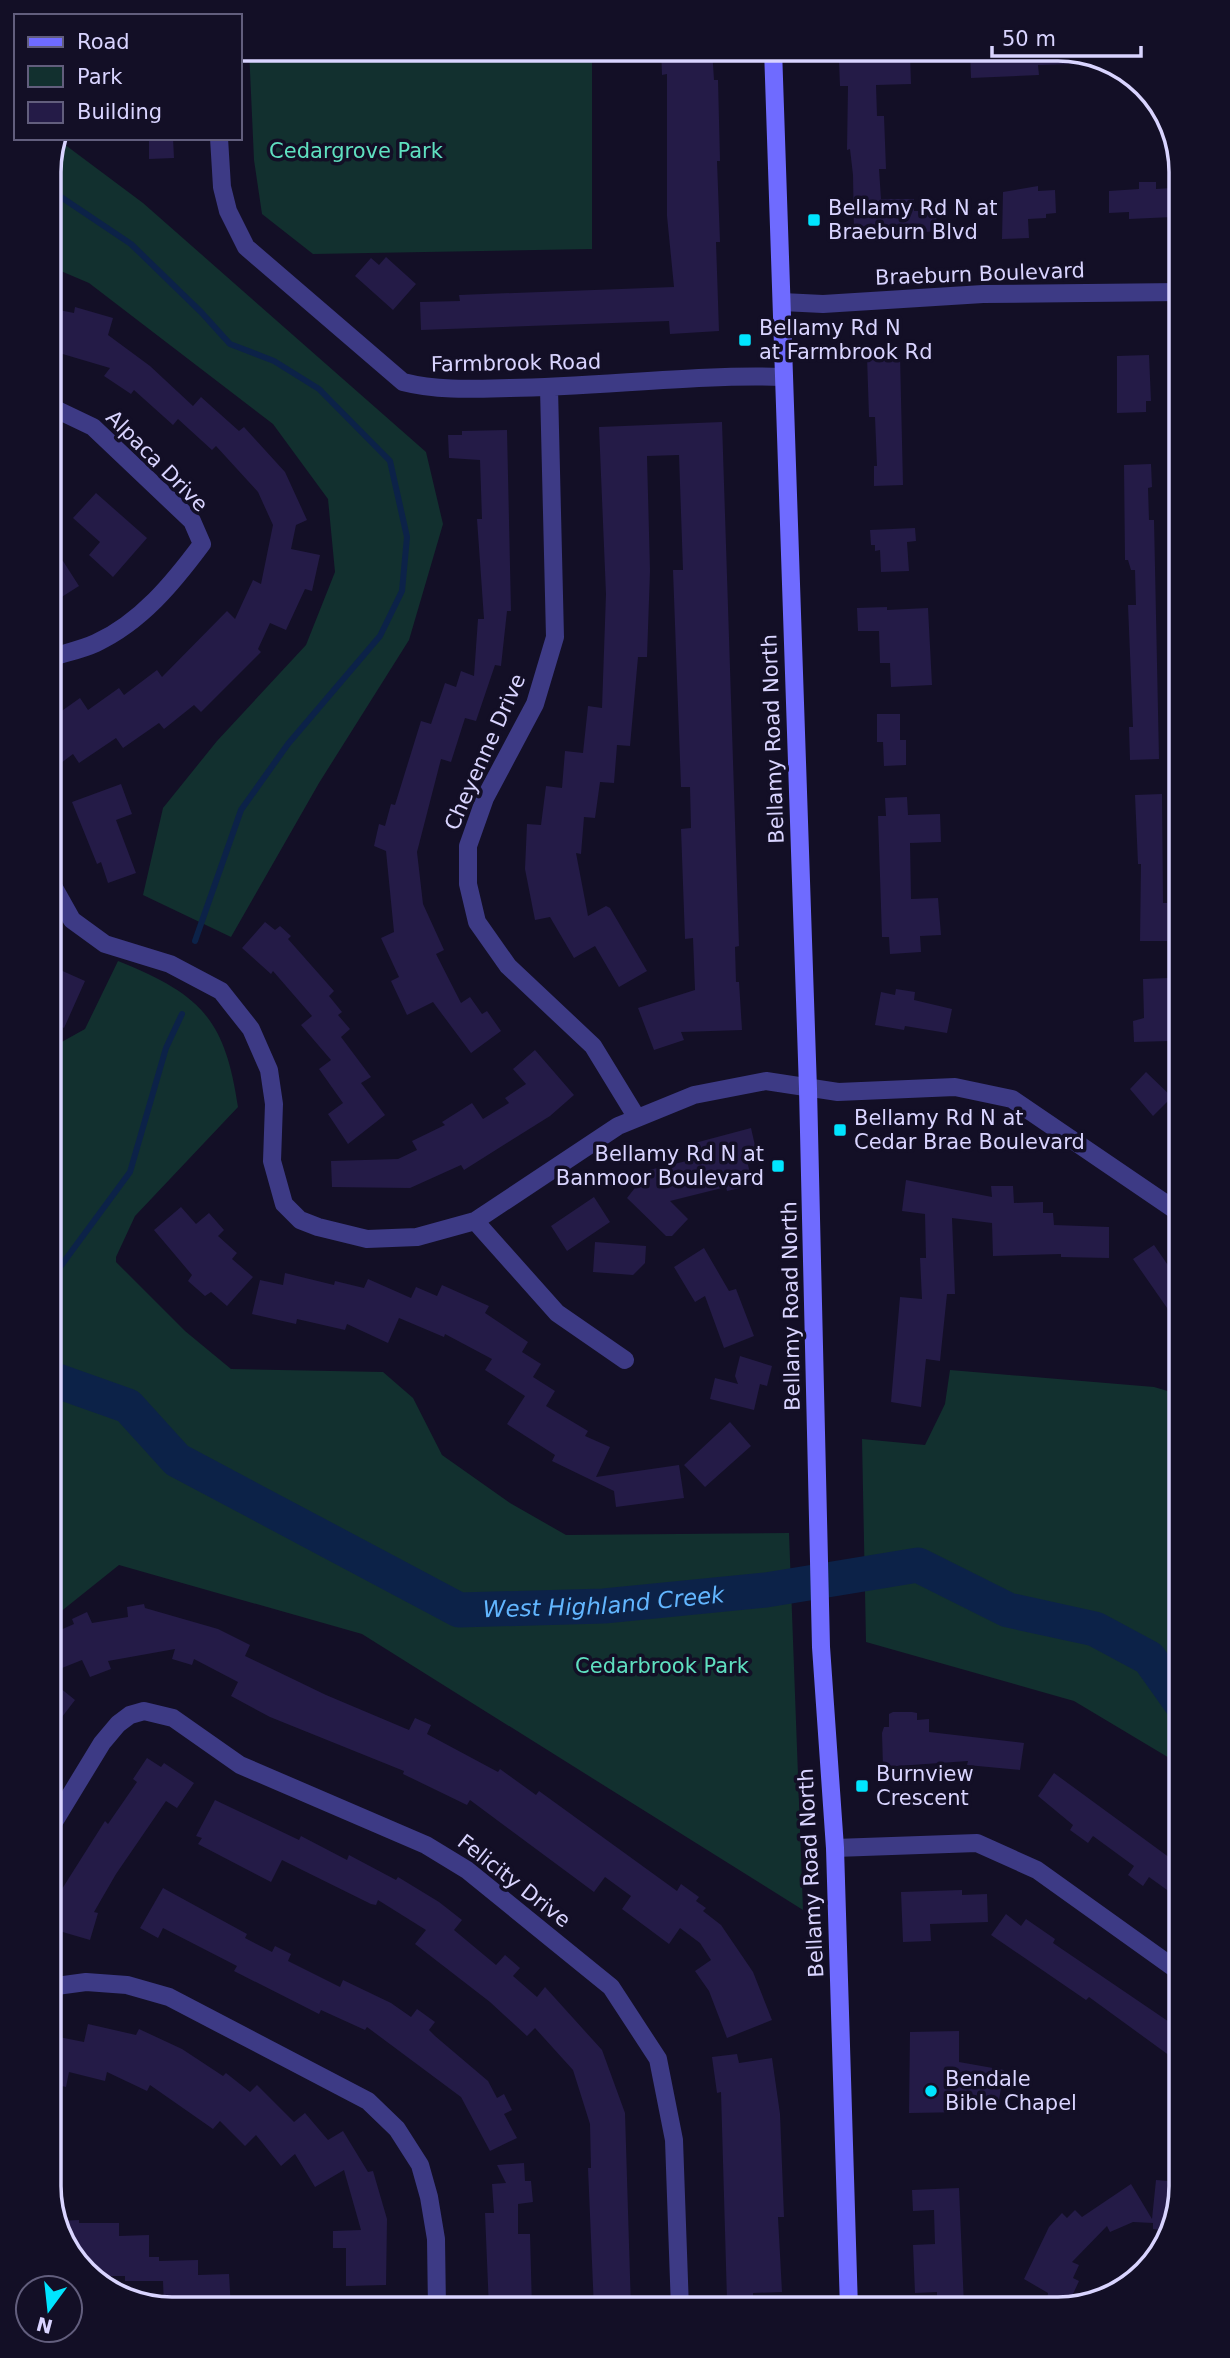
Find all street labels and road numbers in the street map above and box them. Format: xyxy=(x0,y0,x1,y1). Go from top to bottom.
street label: Braeburn Boulevard xyxy=(875,258,1085,290)
street label: Farmbrook Road xyxy=(431,350,601,376)
street label: Alpaca Drive xyxy=(101,405,213,517)
street label: Bellamy Road North xyxy=(757,634,789,844)
street label: Cheyenne Drive xyxy=(440,670,530,834)
street label: Bellamy Road North xyxy=(777,1201,805,1411)
street label: Bellamy Road North xyxy=(794,1768,828,1978)
street label: Felicity Drive xyxy=(453,1830,575,1932)

